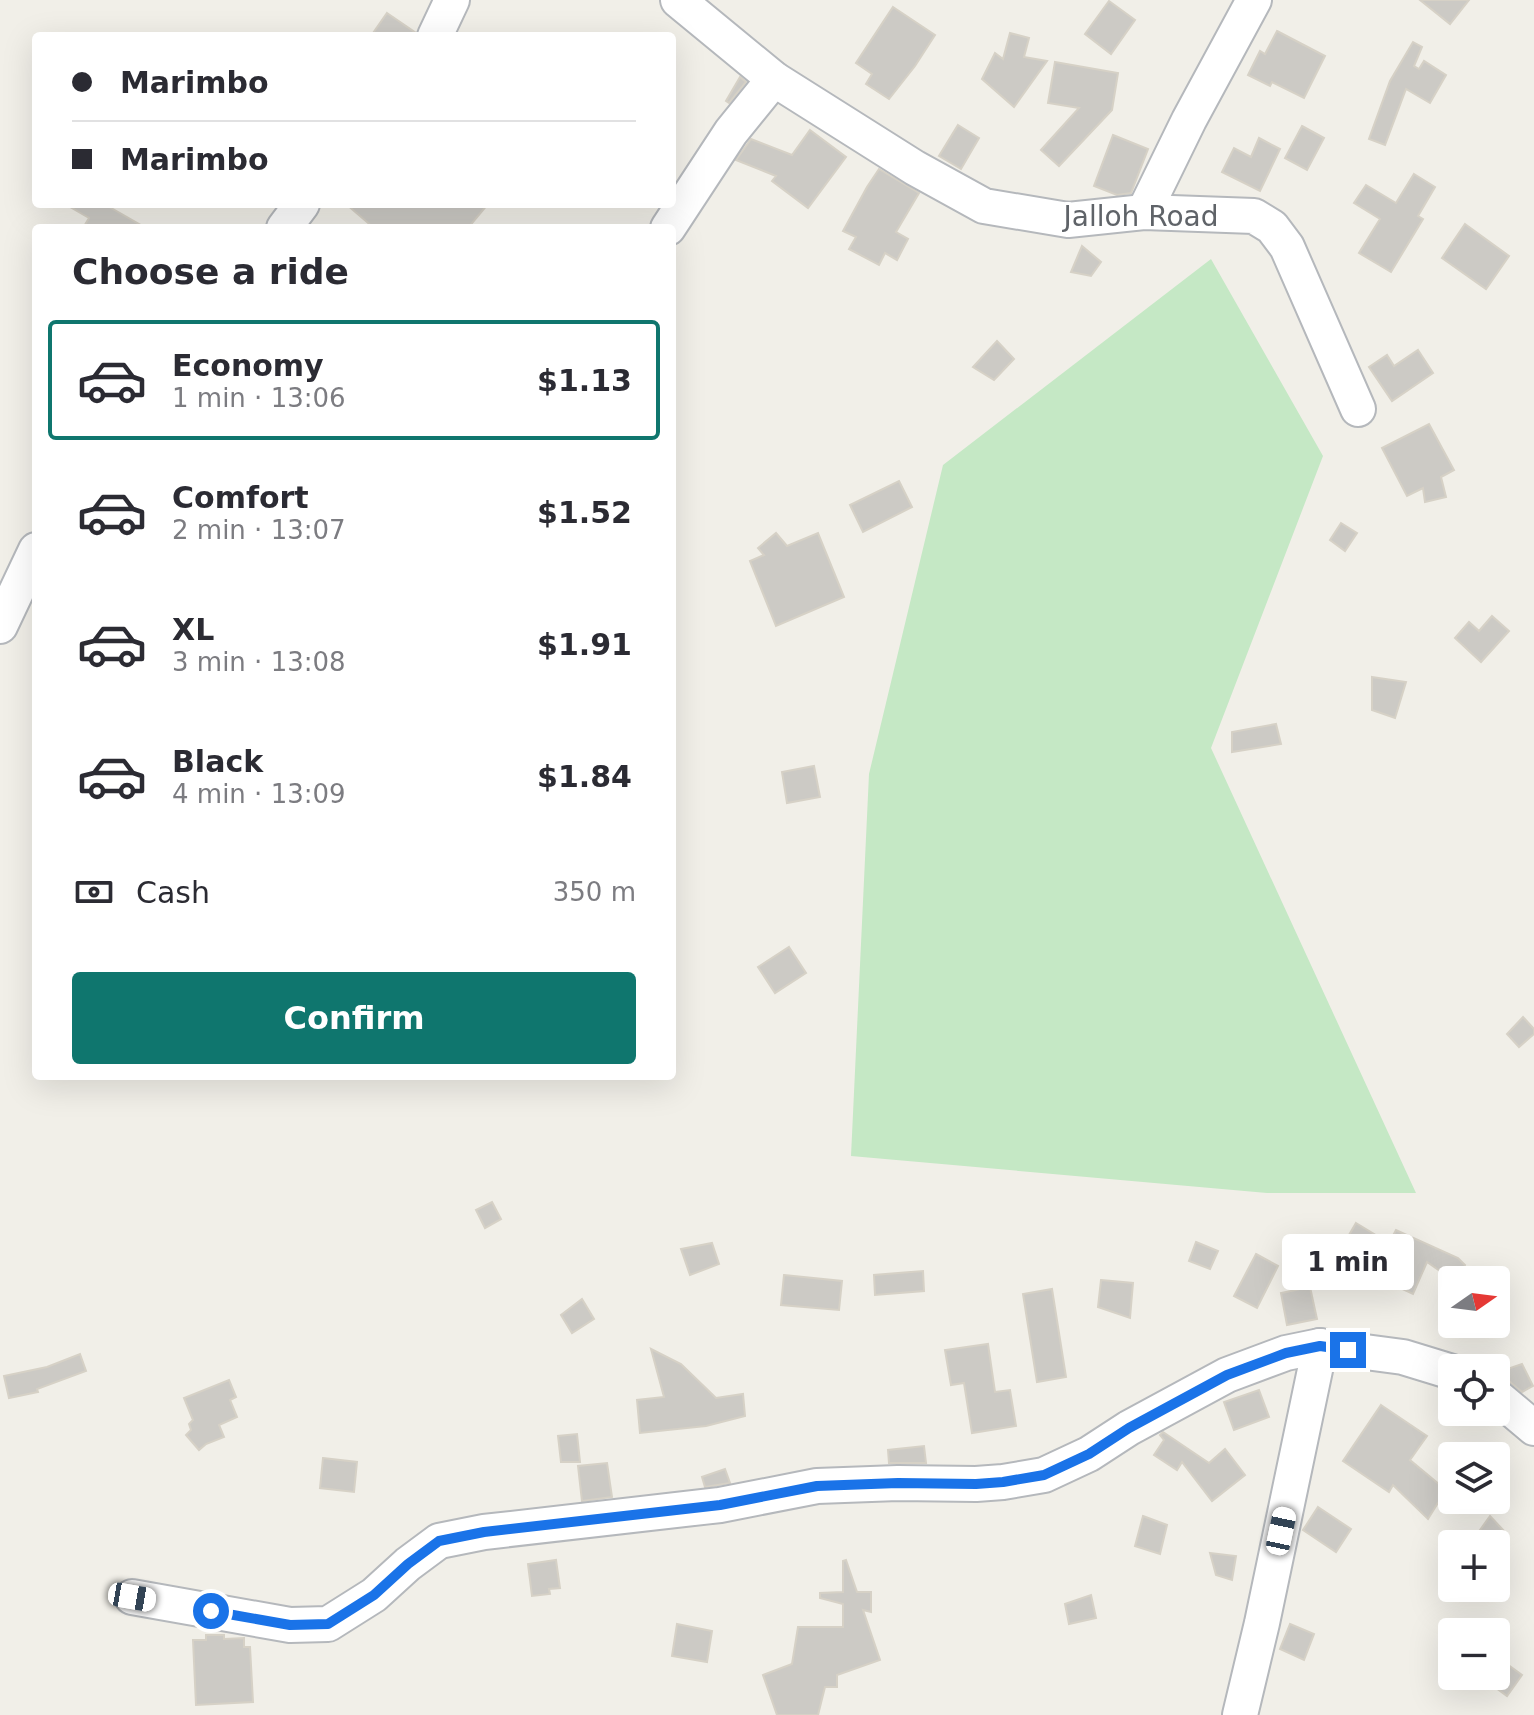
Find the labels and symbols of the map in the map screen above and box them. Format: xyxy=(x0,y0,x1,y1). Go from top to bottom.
street label: Jalloh Road xyxy=(1061,200,1219,233)
callout: 1 min xyxy=(1282,1234,1414,1290)
north arrow xyxy=(1438,1266,1510,1338)
route end xyxy=(1330,1332,1366,1368)
car xyxy=(1264,1505,1298,1557)
car xyxy=(106,1581,158,1613)
route start xyxy=(193,1593,229,1629)

